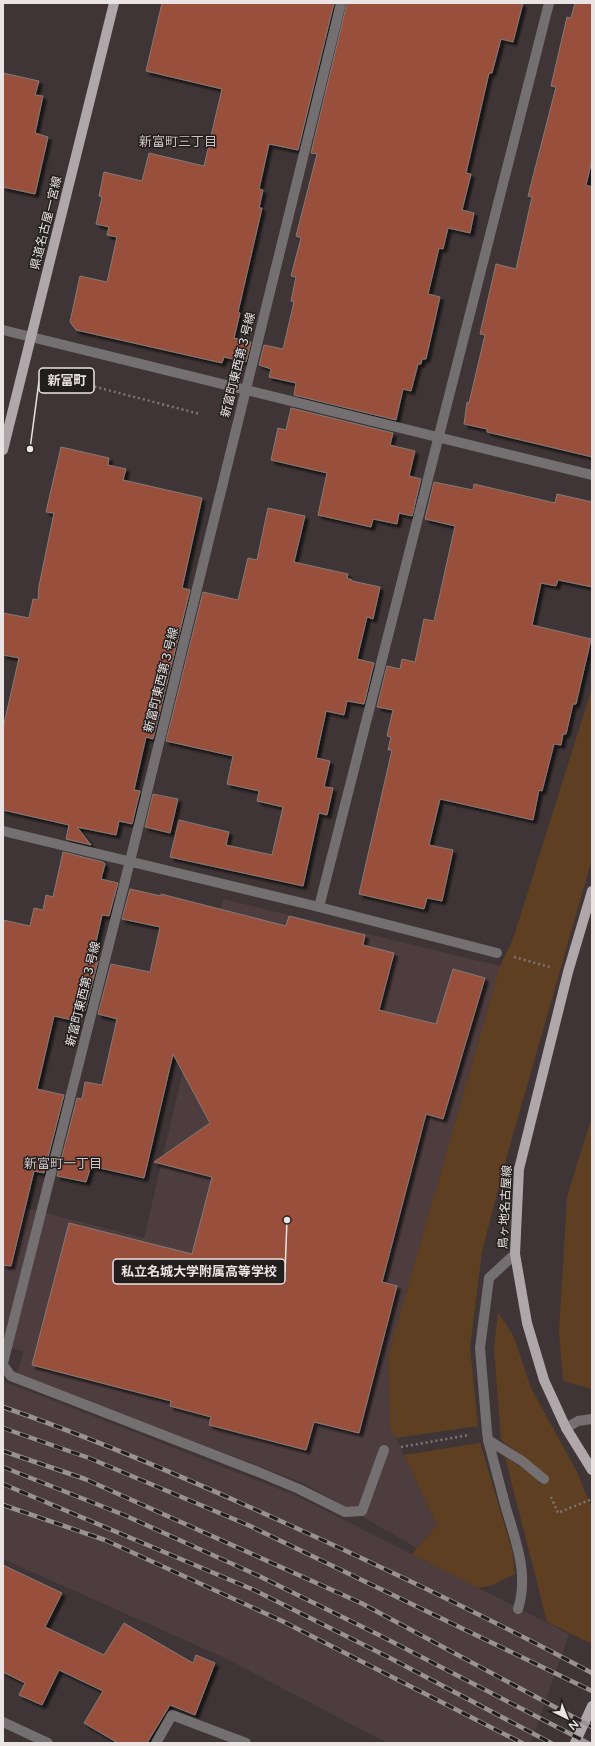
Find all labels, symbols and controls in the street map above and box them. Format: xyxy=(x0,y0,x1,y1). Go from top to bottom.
district label: 新富町三丁目 xyxy=(139,134,217,150)
street label: 県道名古屋一宮線 xyxy=(28,175,64,271)
street label: 新富町東西第３号線 xyxy=(218,311,258,419)
callout: 新富町 xyxy=(39,368,94,393)
text: 新富町 xyxy=(47,373,87,389)
street label: 新富町東西第３号線 xyxy=(141,626,181,734)
street label: 新富町東西第３号線 xyxy=(63,940,103,1048)
district label: 新富町一丁目 xyxy=(24,1156,102,1172)
street label: 鳥ヶ地名古屋線 xyxy=(496,1165,514,1249)
callout: 私立名城大学附属高等学校 xyxy=(113,1259,285,1284)
text: 私立名城大学附属高等学校 xyxy=(121,1264,277,1280)
north arrow xyxy=(547,1698,587,1738)
text: N xyxy=(566,1717,581,1733)

